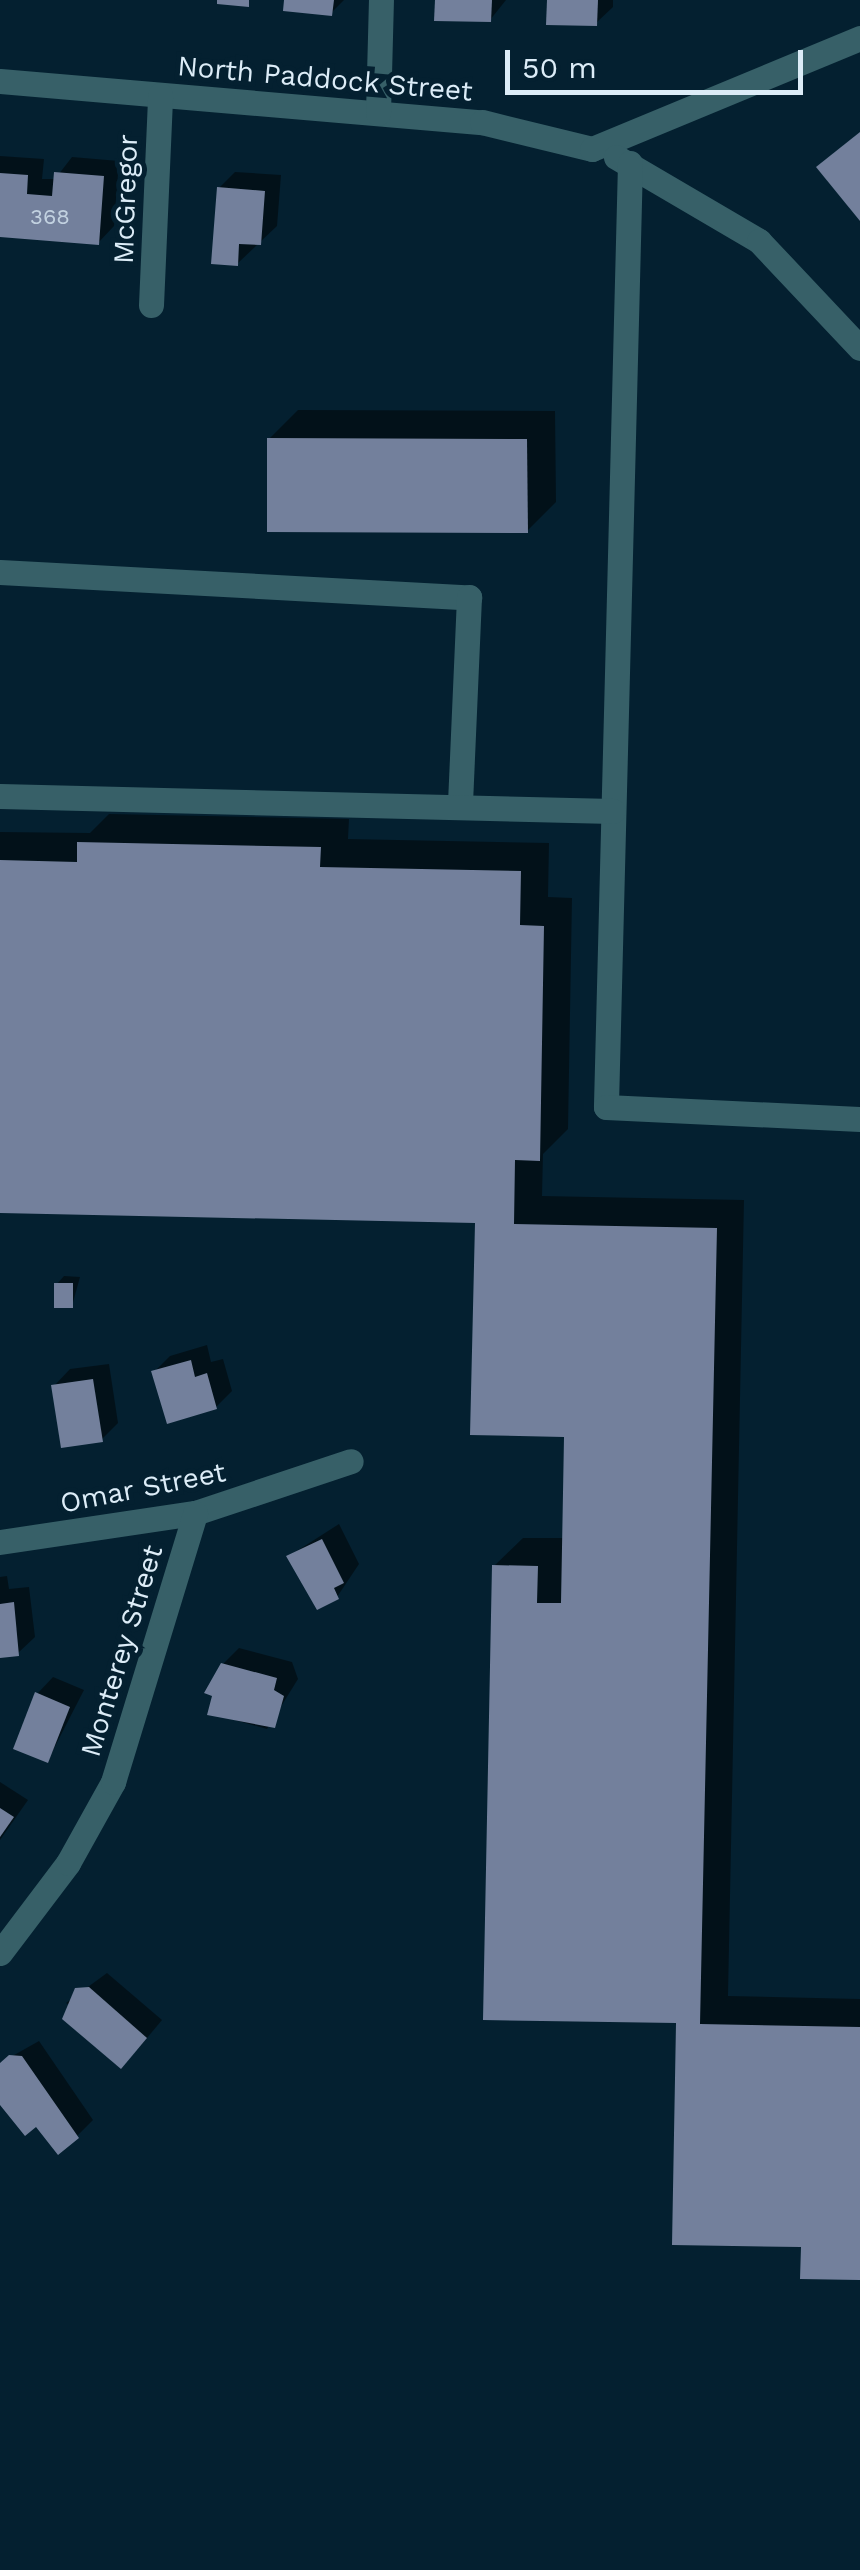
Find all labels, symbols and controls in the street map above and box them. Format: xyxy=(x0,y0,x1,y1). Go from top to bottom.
scale bar xyxy=(510,30,808,92)
street label: North Paddock Street xyxy=(176,49,474,109)
text: 50 m xyxy=(522,50,597,85)
street label: McGregor xyxy=(107,134,145,264)
house number: 368 xyxy=(30,204,70,230)
street label: Omar Street xyxy=(57,1455,229,1521)
street label: Monterey Street xyxy=(74,1541,170,1761)

